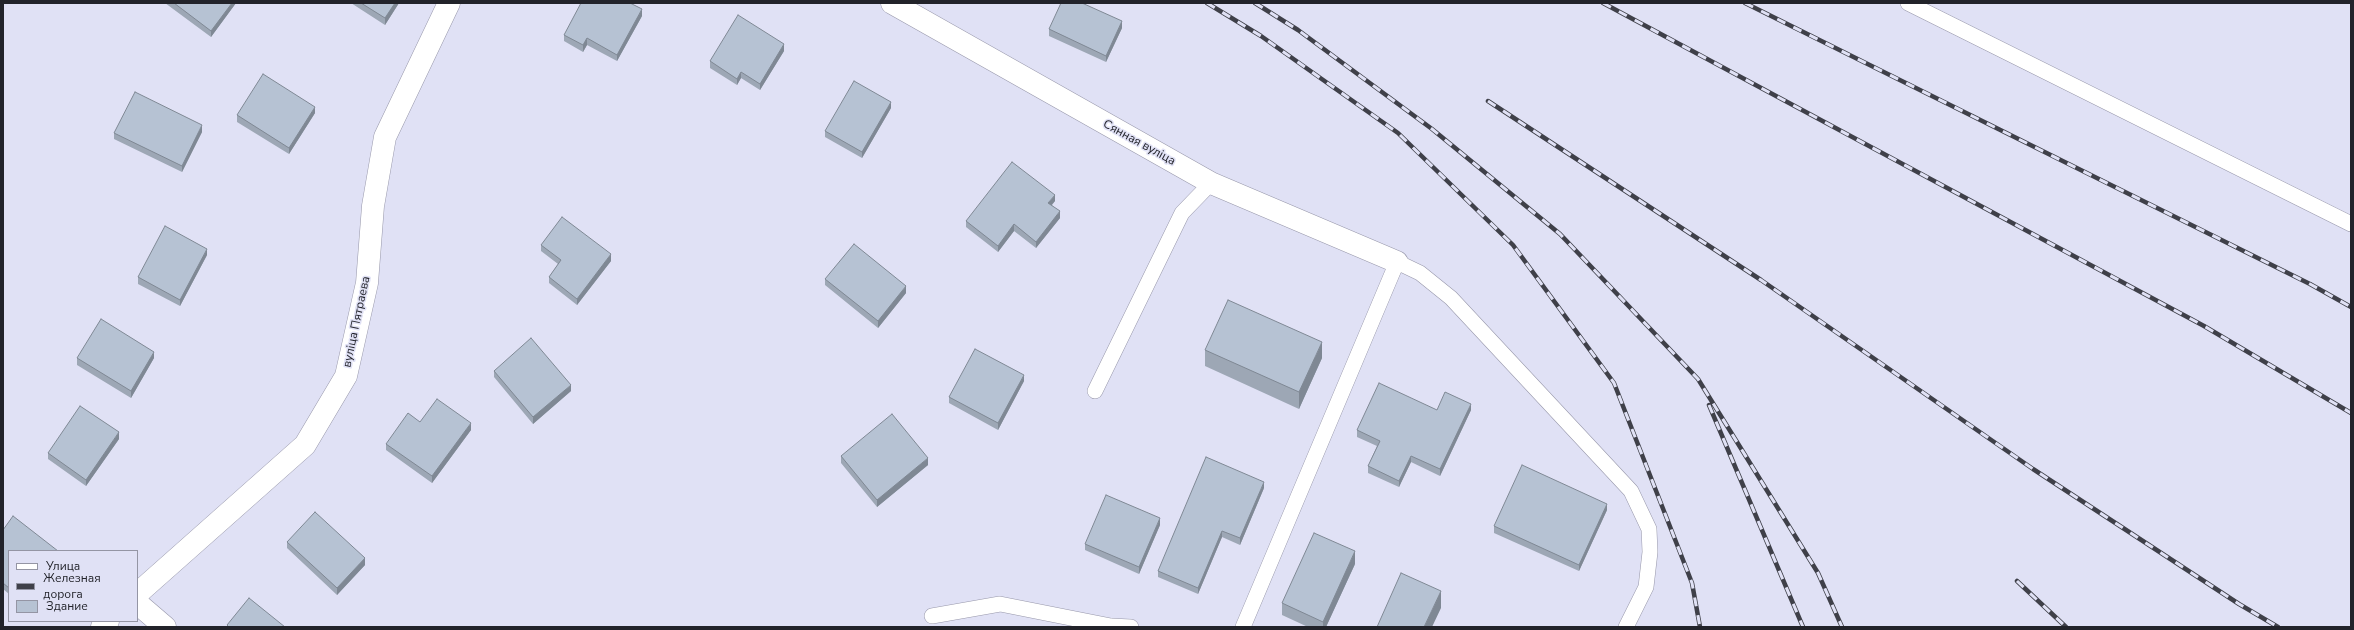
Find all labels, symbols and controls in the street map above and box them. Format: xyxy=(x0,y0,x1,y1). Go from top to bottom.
street label: Сянная вуліца xyxy=(1100,117,1178,169)
street label: вуліца Пятраева xyxy=(340,275,374,369)
legend xyxy=(8,550,138,622)
text: Улица xyxy=(46,558,80,574)
text: Железная дорога xyxy=(43,570,101,602)
text: Здание xyxy=(46,598,88,614)

